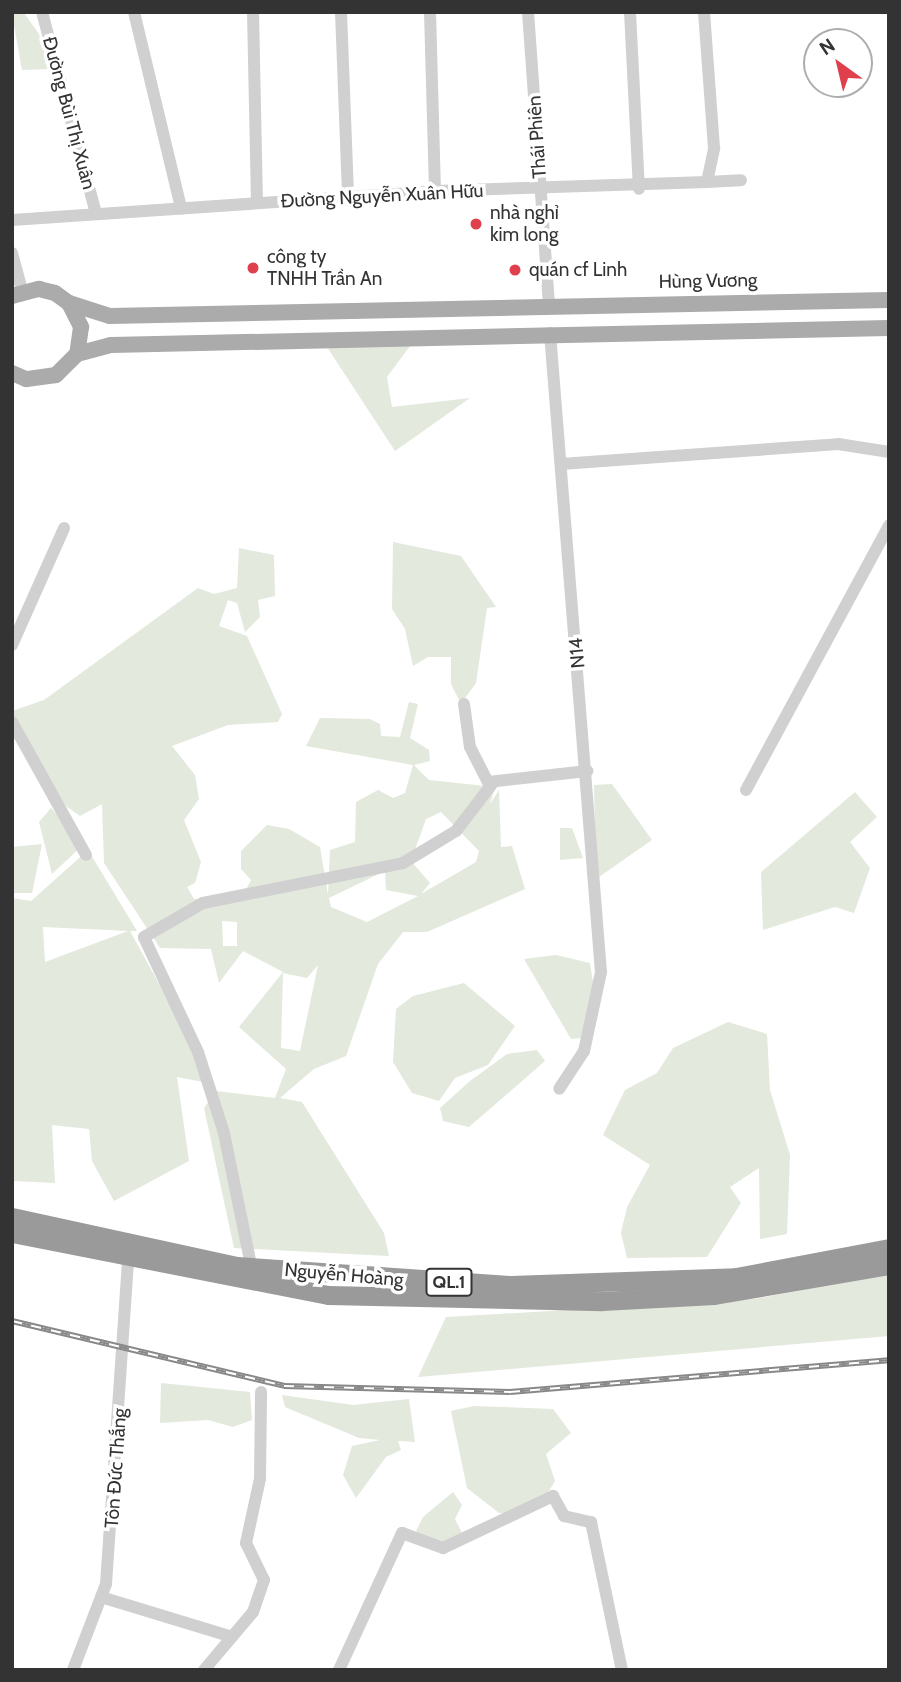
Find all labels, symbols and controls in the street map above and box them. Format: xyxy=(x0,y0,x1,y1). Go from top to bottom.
north arrow xyxy=(803,28,873,98)
street label: Đường Bùi Thị Xuân xyxy=(38,34,100,192)
text: N xyxy=(815,34,839,60)
street label: Thái Phiên xyxy=(523,95,551,179)
street label: Đường Nguyễn Xuân Hữu xyxy=(280,179,484,213)
place label: nhà nghỉ kim long xyxy=(490,202,559,246)
marker: nhà nghỉ kim long xyxy=(468,216,484,232)
place label: công ty TNHH Trần An xyxy=(267,246,382,290)
place label: quán cf Linh xyxy=(529,259,627,281)
marker: công ty TNHH Trần An xyxy=(245,260,261,276)
marker: quán cf Linh xyxy=(507,262,523,278)
street label: Hùng Vương xyxy=(658,269,758,293)
street label: N14 xyxy=(564,637,590,669)
street label: Nguyễn Hoàng xyxy=(284,1258,404,1292)
road number: QL.1 xyxy=(424,1268,474,1296)
street label: Tôn Đức Thắng xyxy=(100,1407,132,1529)

